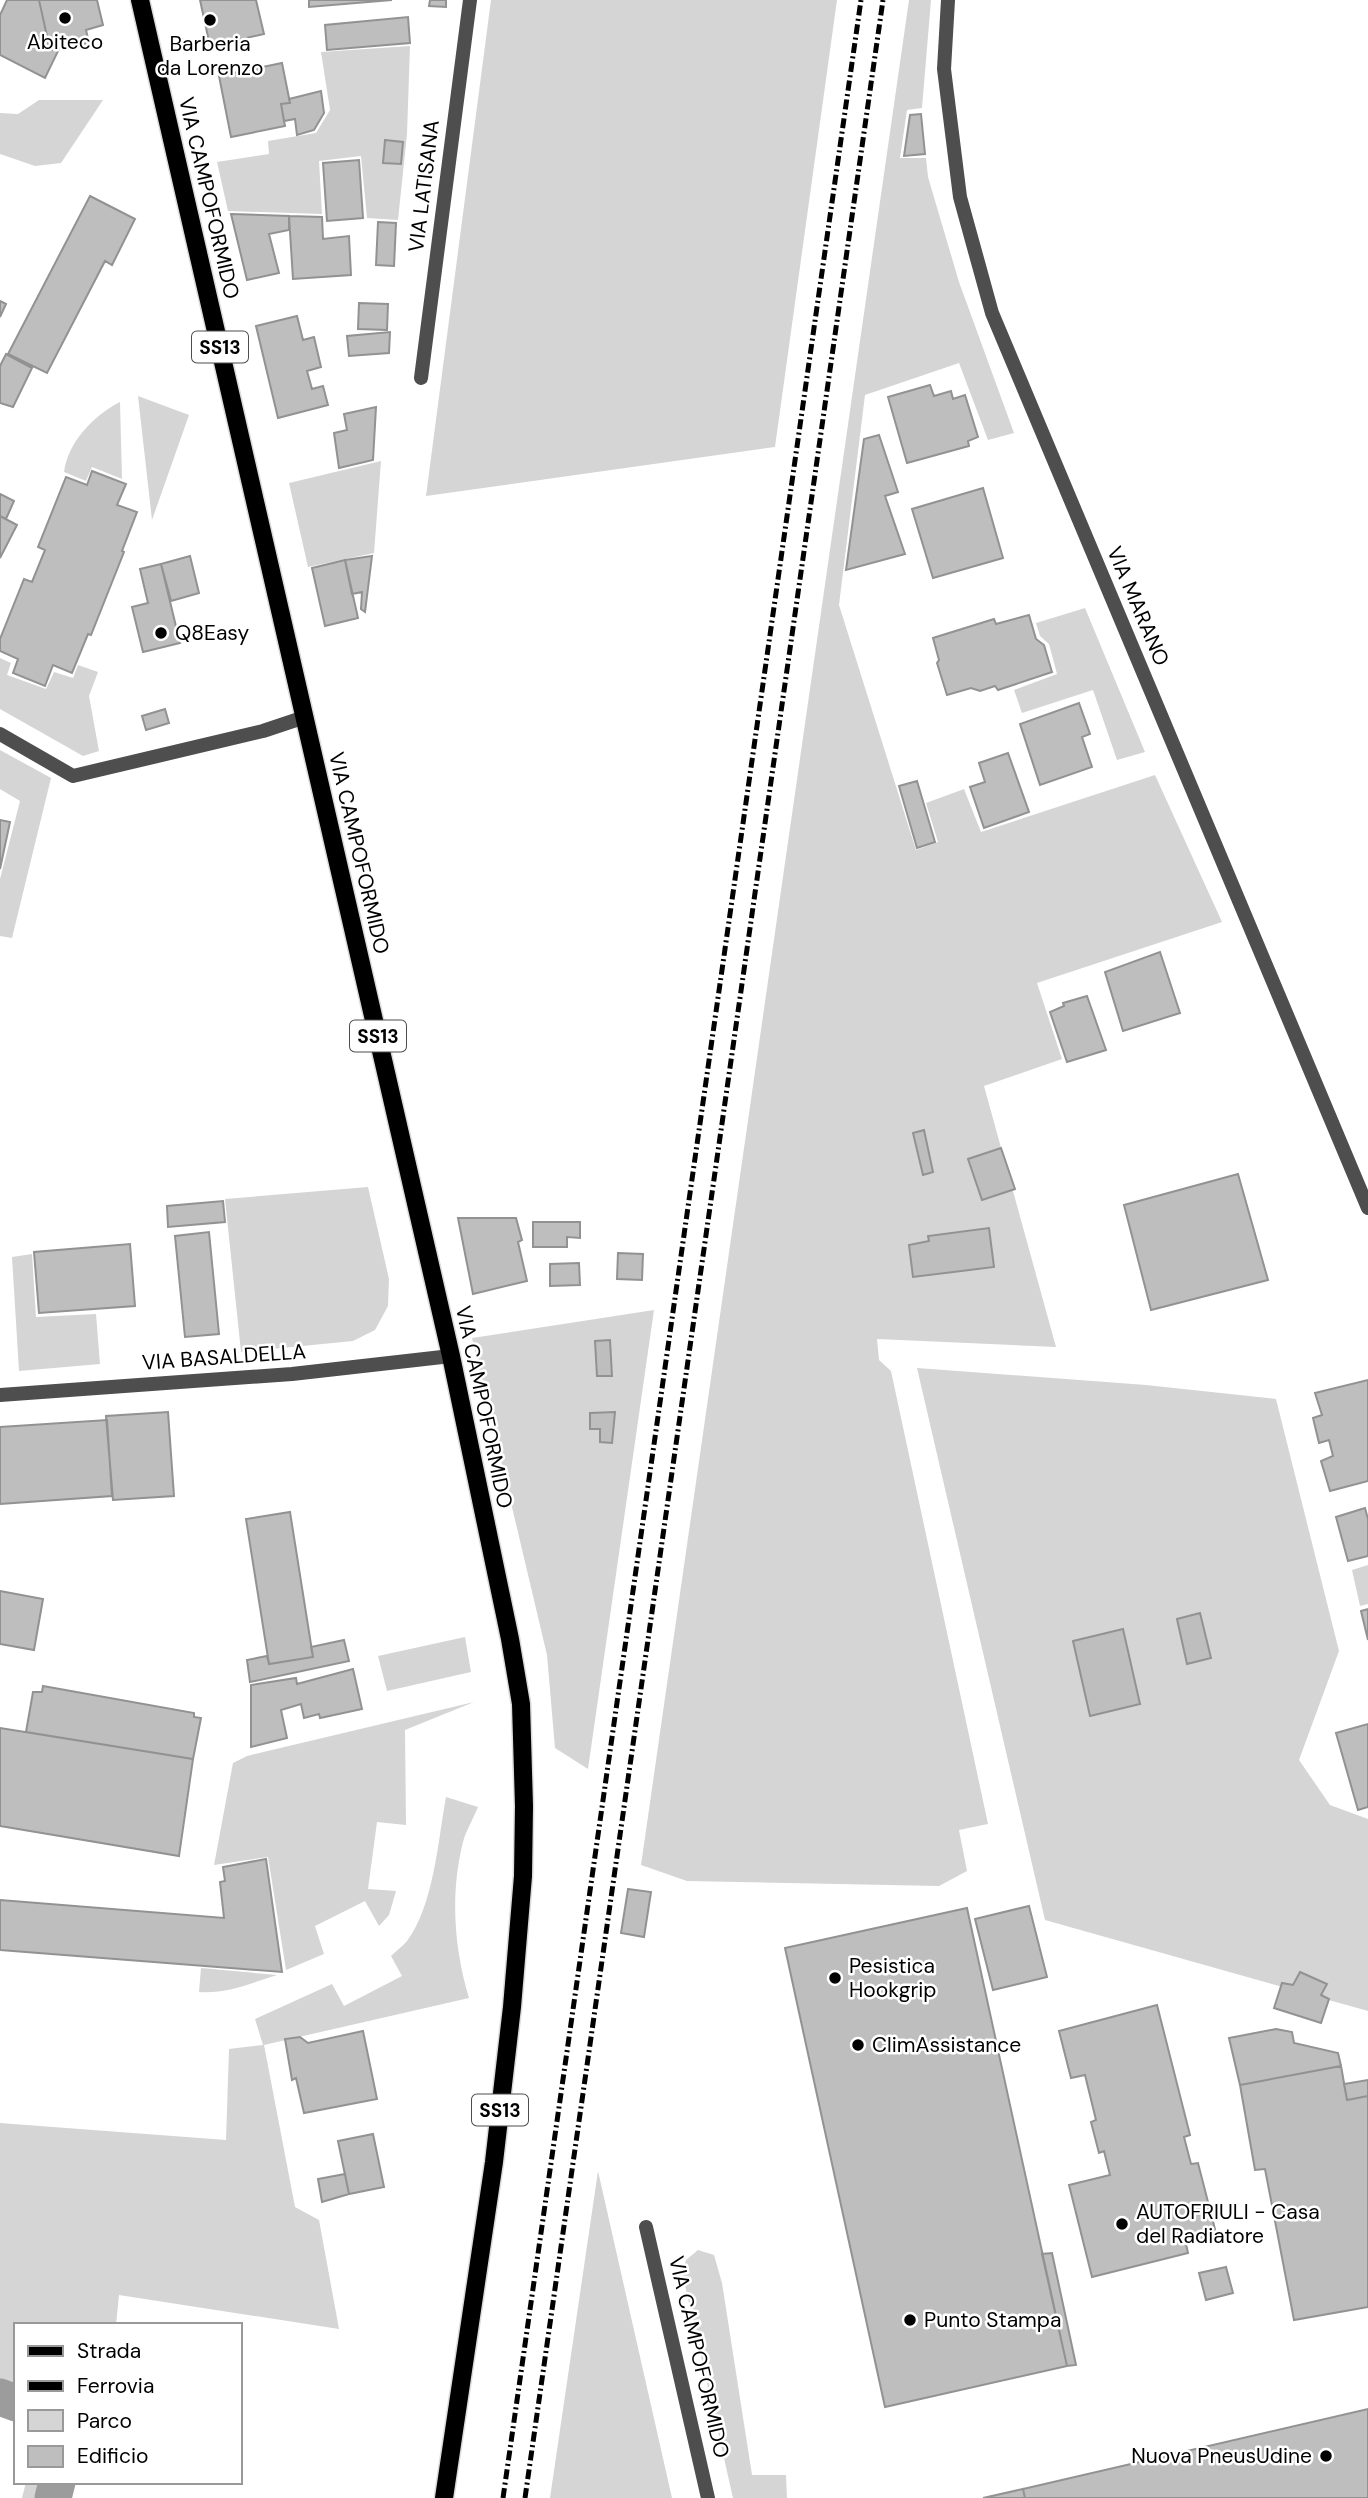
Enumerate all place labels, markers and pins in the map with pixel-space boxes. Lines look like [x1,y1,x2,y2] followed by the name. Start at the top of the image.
[57,10,73,26] marker: Abiteco
[202,12,218,28] marker: Barberia da Lorenzo
[27,28,103,56] place label: Abiteco
[157,30,263,82] place label: Barberia da Lorenzo
[175,619,249,647] place label: Q8Easy
[153,625,169,641] marker: Q8Easy
[849,1952,936,2004] place label: Pesistica Hookgrip
[827,1970,843,1986] marker: Pesistica Hookgrip
[872,2031,1021,2059] place label: ClimAssistance
[850,2037,866,2053] marker: ClimAssistance
[1136,2198,1320,2250] place label: AUTOFRIULI - Casa del Radiatore
[1114,2216,1130,2232] marker: AUTOFRIULI - Casa del Radiatore
[924,2306,1061,2334] place label: Punto Stampa
[902,2312,918,2328] marker: Punto Stampa
[1131,2442,1312,2470] place label: Nuova PneusUdine
[1318,2448,1334,2464] marker: Nuova PneusUdine

